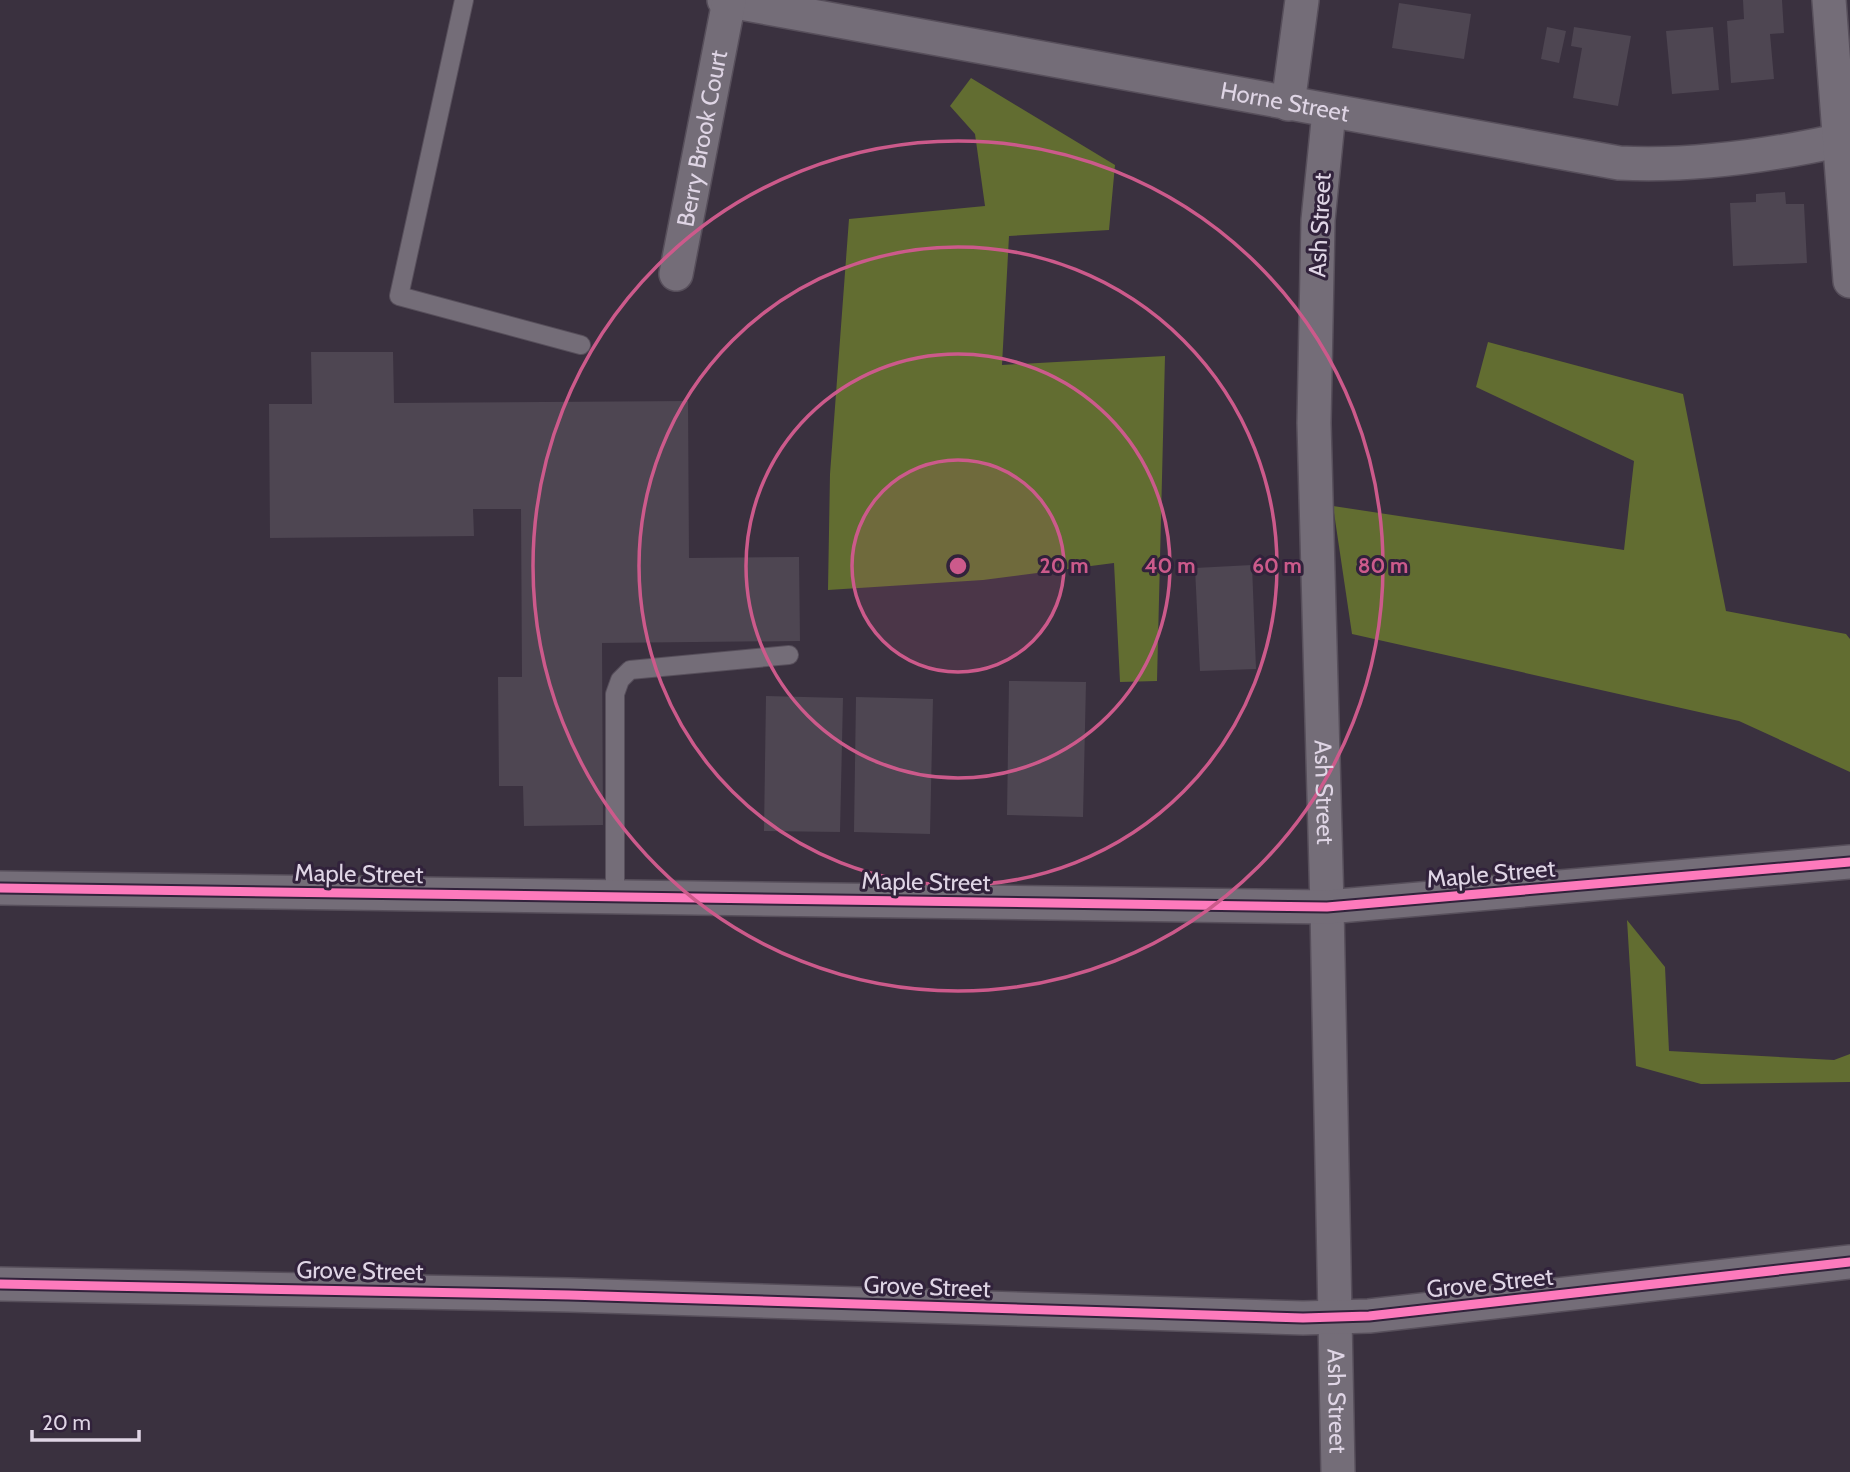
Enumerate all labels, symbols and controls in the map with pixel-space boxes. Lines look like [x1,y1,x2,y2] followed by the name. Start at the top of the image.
[670,48,733,229] street label: Berry Brook Court
[1218,76,1352,128] street label: Horne Street
[1302,172,1337,278] street label: Ash Street
[1040,553,1088,578] text: 20 m
[1145,553,1195,578] text: 40 m
[1252,553,1302,578] text: 60 m
[1358,553,1408,578] text: 80 m
[946,554,970,578] centre of rings
[1309,739,1340,845] street label: Ash Street
[1425,853,1557,894] street label: Maple Street
[294,858,424,889] street label: Maple Street
[861,866,991,897] street label: Maple Street
[296,1255,424,1286] street label: Grove Street
[1425,1261,1555,1304] street label: Grove Street
[863,1270,991,1303] street label: Grove Street
[1322,1348,1353,1454] street label: Ash Street
[32,1398,138,1442] scale bar
[42,1410,91,1435] text: 20 m

